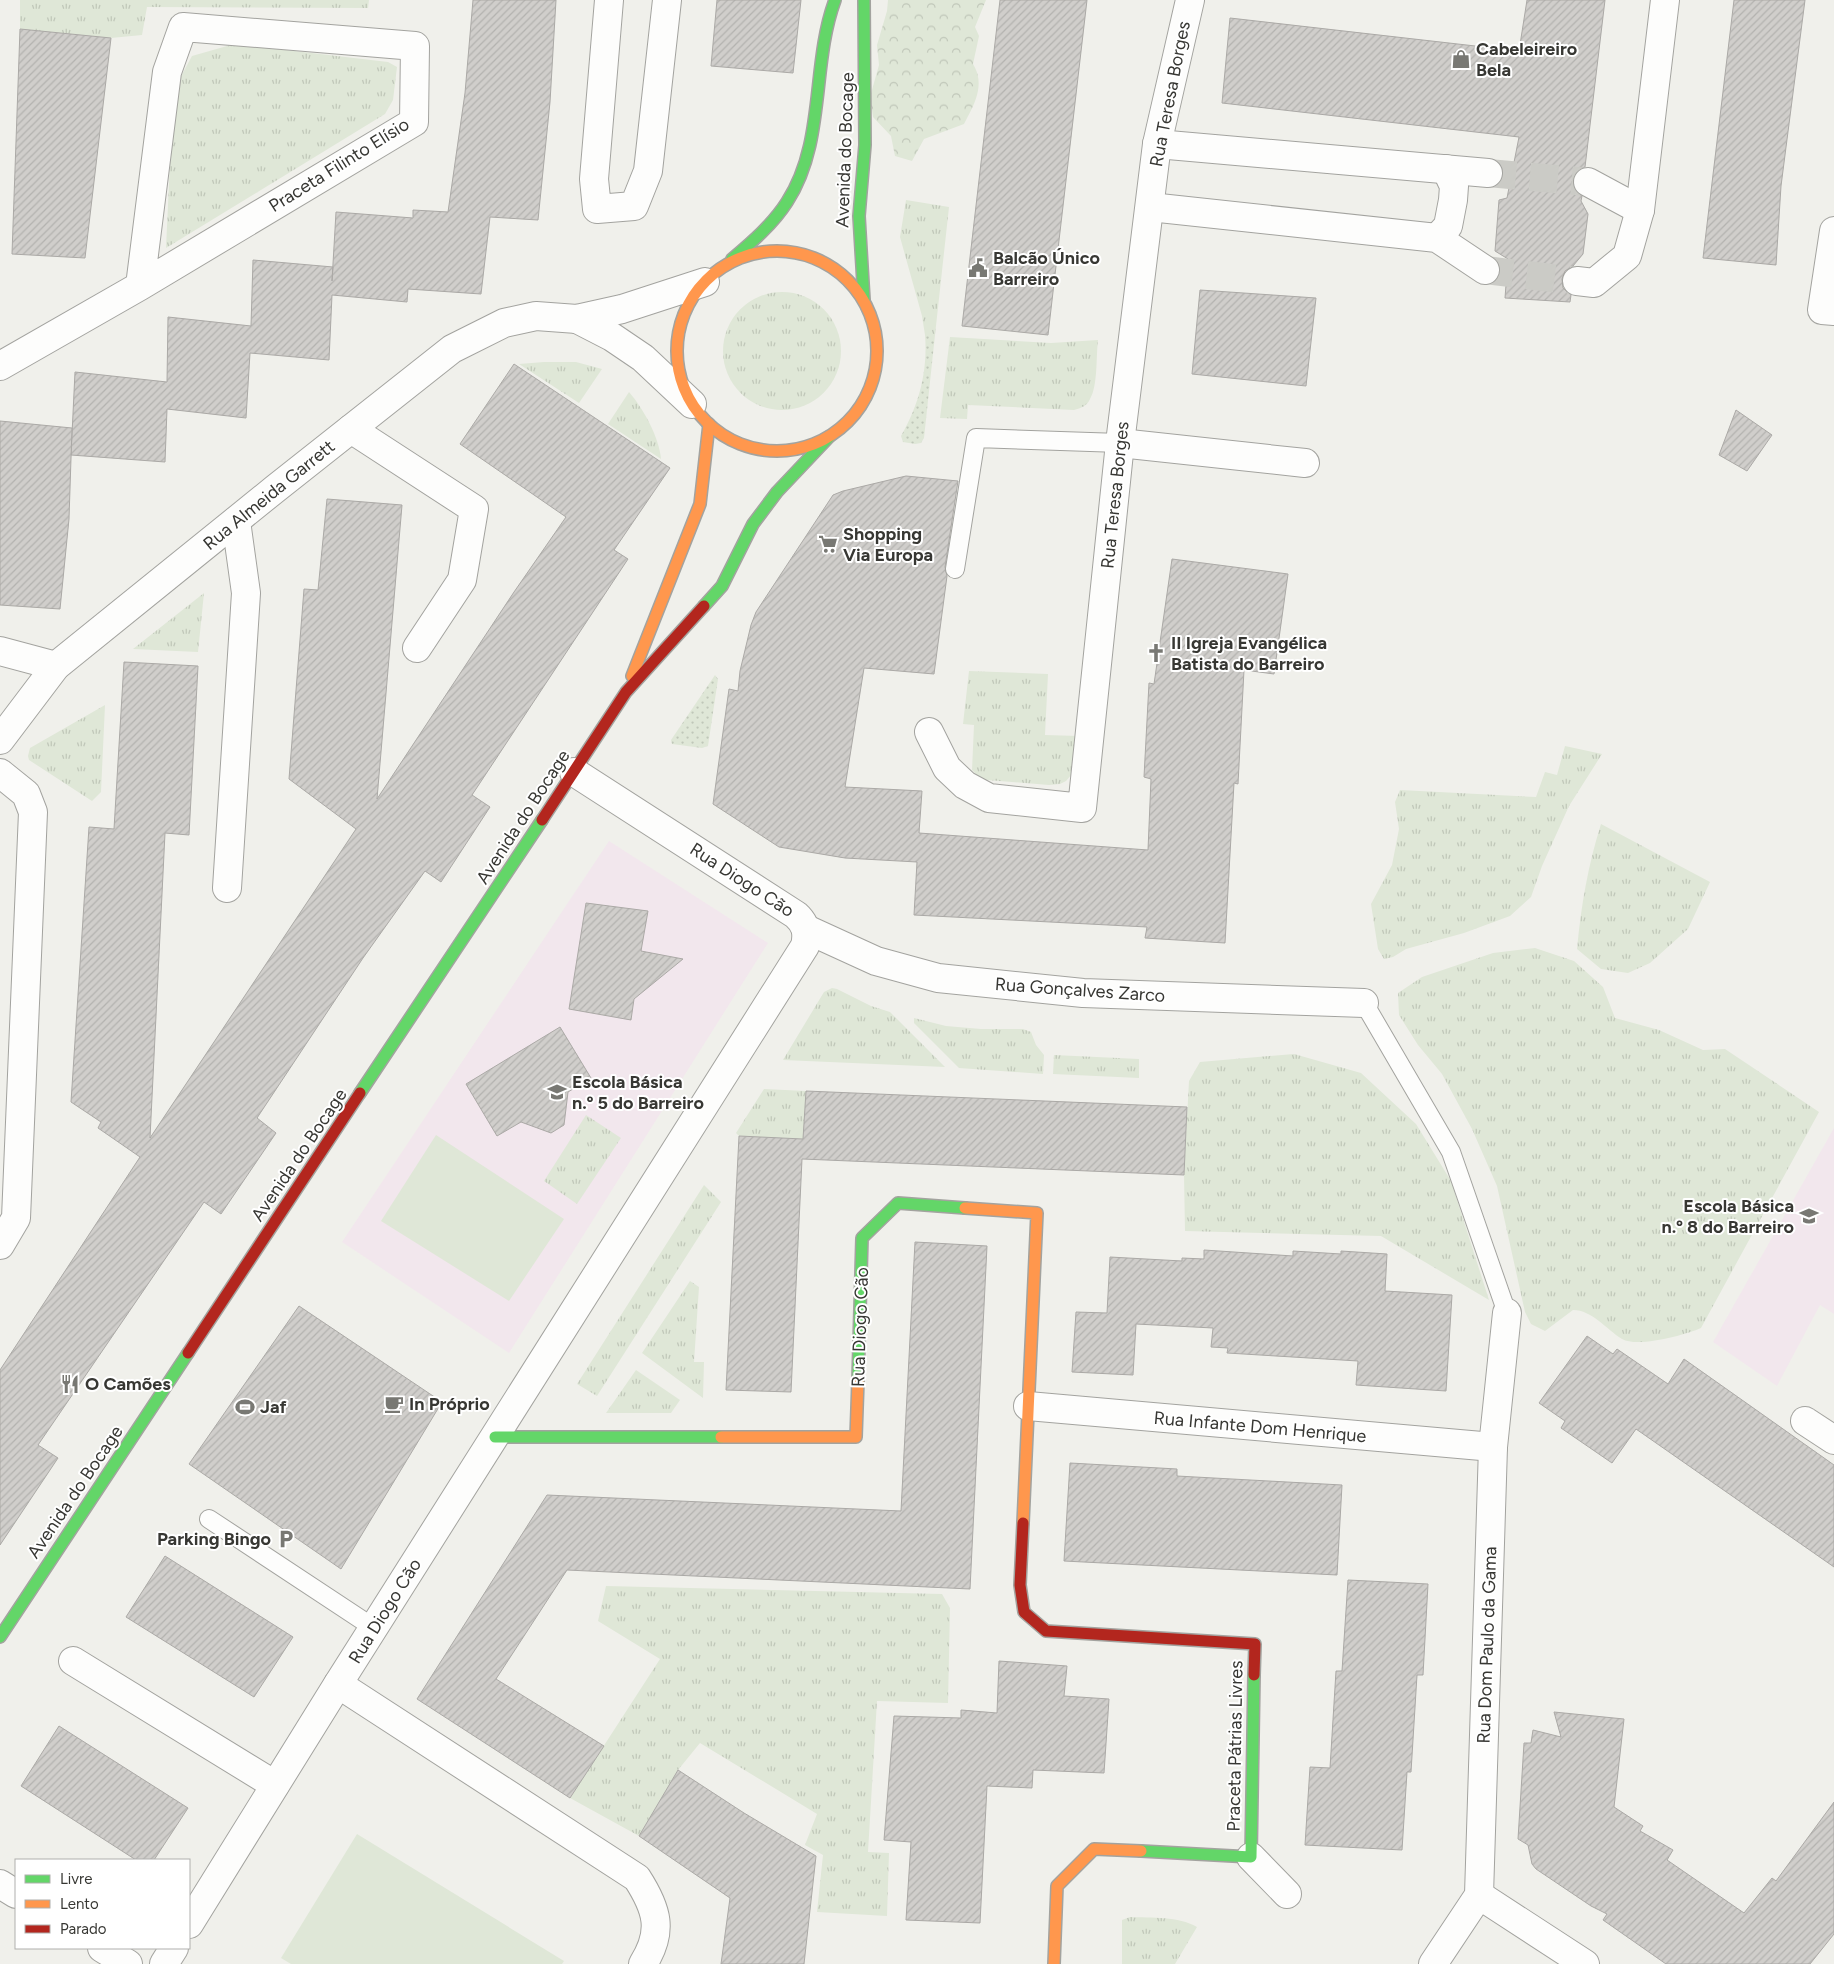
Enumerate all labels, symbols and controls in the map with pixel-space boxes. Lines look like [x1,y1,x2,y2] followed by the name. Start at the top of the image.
[1145,19,1195,169] street label: Rua Teresa Borges
[1476,38,1577,81] place label: Cabeleireiro Bela
[1450,48,1472,70] shop icon: Cabeleireiro Bela
[831,72,859,228] street label: Avenida do Bocage
[265,113,413,217] street label: Praceta Filinto Elísio
[993,247,1100,290] place label: Balcão Único Barreiro
[967,257,989,279] public building icon: Balcão Único Barreiro
[1096,420,1134,570] street label: Rua Teresa Borges
[199,435,339,555] street label: Rua Almeida Garrett
[843,523,933,566] place label: Shopping Via Europa
[817,533,839,555] supermarket icon: Shopping Via Europa
[1171,632,1327,675] place label: II Igreja Evangélica Batista do Barreiro
[1145,642,1167,664] church icon: II Igreja Evangélica Batista do Barreiro
[471,746,575,888] street label: Avenida do Bocage
[686,838,798,922] street label: Rua Diogo Cão
[994,973,1166,1007] street label: Rua Gonçalves Zarco
[572,1071,704,1114] place label: Escola Básica n.º 5 do Barreiro
[546,1081,568,1103] school or university icon: Escola Básica n.º 5 do Barreiro
[246,1084,352,1226] street label: Avenida do Bocage
[1662,1195,1794,1238] place label: Escola Básica n.º 8 do Barreiro
[1798,1205,1820,1227] school or university icon: Escola Básica n.º 8 do Barreiro
[847,1267,873,1387] street label: Rua Diogo Cão
[59,1373,81,1395] restaurant icon: O Camões
[85,1373,171,1395] place label: O Camões
[383,1393,405,1415] cafe icon: In Próprio
[409,1393,490,1415] place label: In Próprio
[234,1396,256,1418] sports icon: Jaf
[260,1396,288,1418] place label: Jaf
[1153,1407,1367,1447] street label: Rua Infante Dom Henrique
[22,1421,128,1563] street label: Avenida do Bocage
[157,1528,271,1550] place label: Parking Bingo
[275,1528,297,1550] parking icon: Parking Bingo
[1473,1546,1501,1744] street label: Rua Dom Paulo da Gama
[344,1554,426,1668] street label: Rua Diogo Cão
[1223,1660,1247,1832] street label: Praceta Pátrias Livres
[15,1859,190,1949] legend
[60,1870,92,1888] text: Livre
[60,1895,99,1913] text: Lento
[60,1920,107,1938] text: Parado

